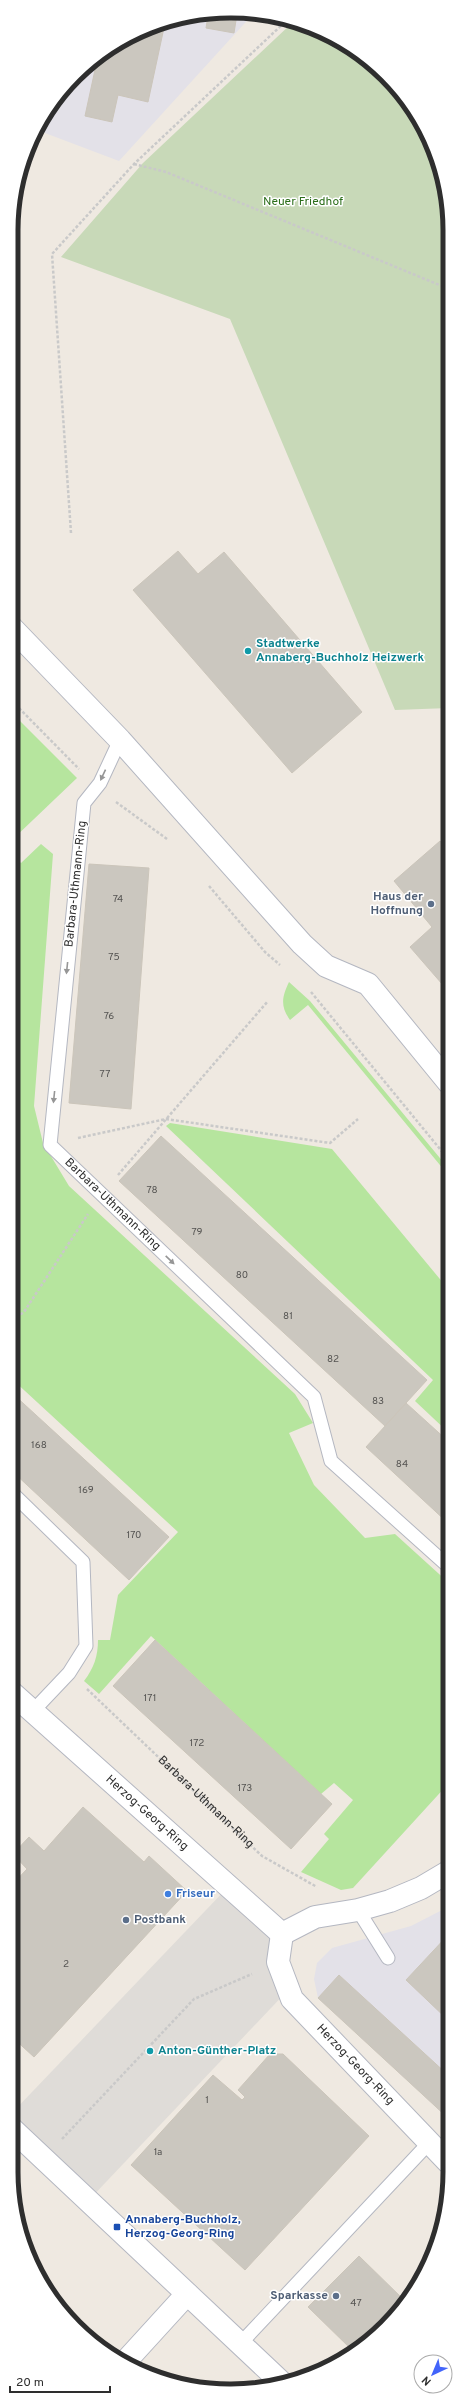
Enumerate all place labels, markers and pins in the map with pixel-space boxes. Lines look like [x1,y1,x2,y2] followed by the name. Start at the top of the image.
[256,636,424,666] place label: Stadtwerke Annaberg-Buchholz Heizwerk
[243,646,253,656] marker: Stadtwerke Annaberg-Buchholz Heizwerk
[370,889,423,919] place label: Haus der Hoffnung
[426,899,436,909] marker: Haus der Hoffnung
[176,1886,215,1902] place label: Friseur
[163,1889,173,1899] marker: Friseur
[134,1912,186,1928] place label: Postbank
[121,1915,131,1925] marker: Postbank
[158,2043,276,2059] place label: Anton-Günther-Platz
[145,2046,155,2056] marker: Anton-Günther-Platz
[125,2212,241,2242] place label: Annaberg-Buchholz, Herzog-Georg-Ring
[112,2222,122,2232] marker: Annaberg-Buchholz, Herzog-Georg-Ring
[270,2288,328,2304] place label: Sparkasse
[331,2291,341,2301] marker: Sparkasse

